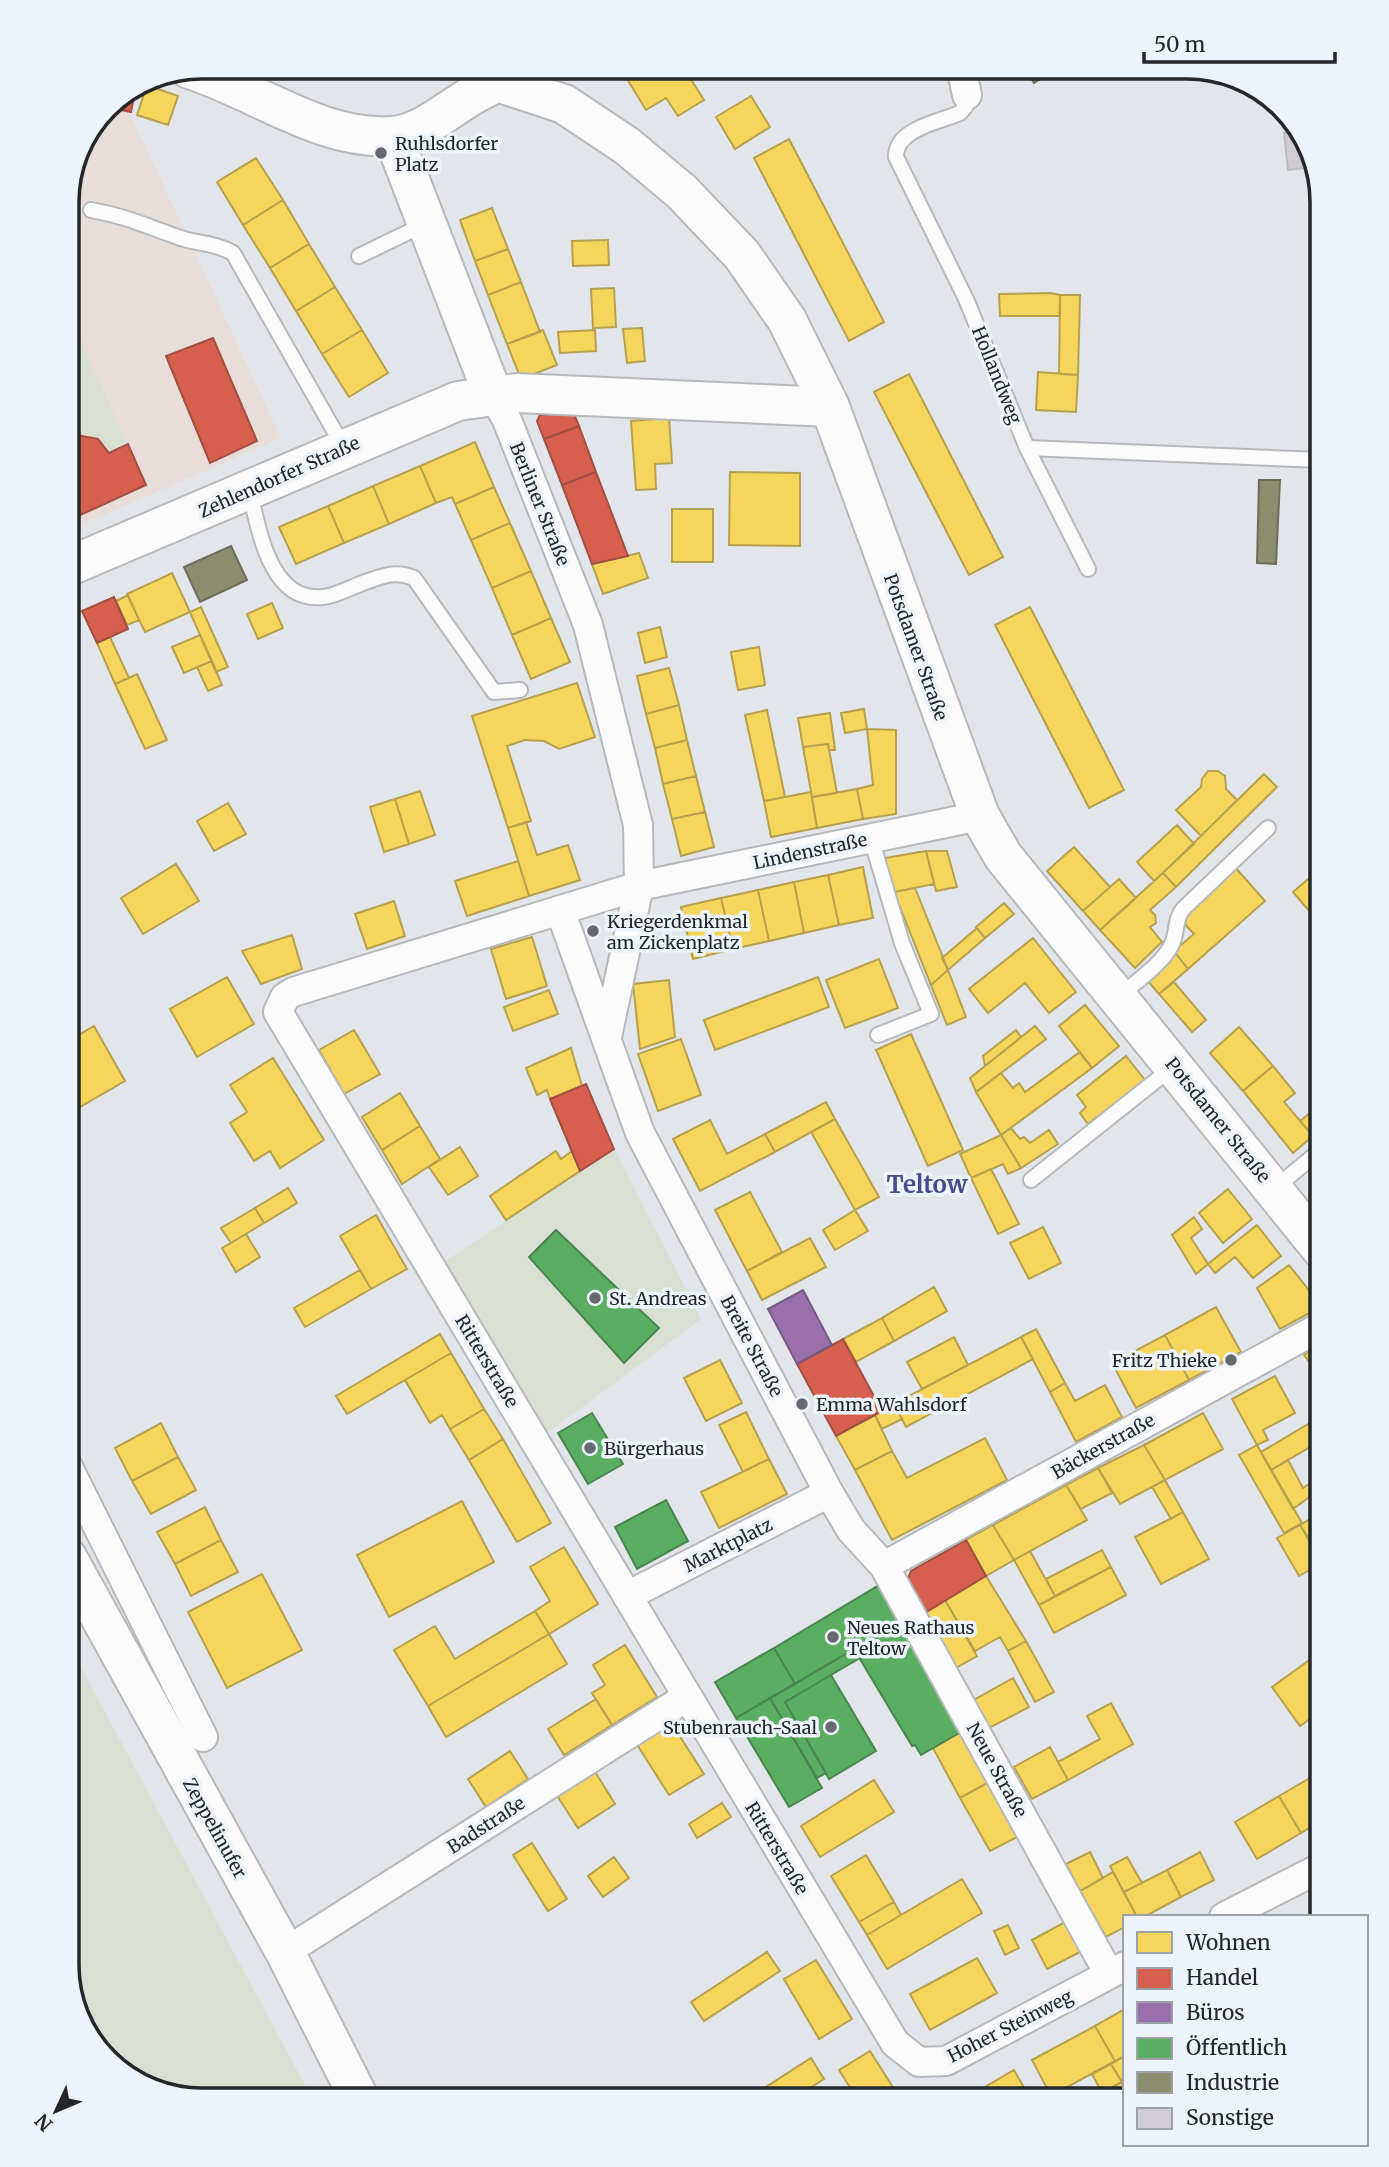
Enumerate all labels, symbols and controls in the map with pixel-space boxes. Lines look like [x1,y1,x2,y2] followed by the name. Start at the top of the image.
[1144,21,1335,65] scale bar
[1154,31,1205,58] text: 50 m
[395,132,498,176] place label: Ruhlsdorfer Platz
[373,145,389,161] marker: Ruhlsdorfer Platz
[967,323,1027,427] street label: Hollandweg
[195,431,363,523] street label: Zehlendorfer Straße
[505,439,575,569] street label: Berliner Straße
[879,570,953,724] street label: Potsdamer Straße
[751,828,869,874] street label: Lindenstraße
[607,910,748,954] place label: Kriegerdenkmal am Zickenplatz
[585,923,601,939] marker: Kriegerdenkmal am Zickenplatz
[1160,1053,1276,1187] street label: Potsdamer Straße
[887,1169,968,1200] district label: Teltow
[609,1287,707,1310] place label: St. Andreas
[587,1290,603,1306] marker: St. Andreas
[716,1291,788,1401] street label: Breite Straße
[450,1310,524,1412] street label: Ritterstraße
[1112,1349,1217,1372] place label: Fritz Thieke
[1223,1352,1239,1368] marker: Fritz Thieke
[816,1393,968,1416] place label: Emma Wahlsdorf
[794,1396,810,1412] marker: Emma Wahlsdorf
[1047,1408,1159,1484] street label: Bäckerstraße
[604,1437,704,1460] place label: Bürgerhaus
[582,1440,598,1456] marker: Bürgerhaus
[680,1513,776,1577] street label: Marktplatz
[847,1616,975,1660] place label: Neues Rathaus Teltow
[825,1629,841,1645] marker: Neues Rathaus Teltow
[663,1716,817,1739] place label: Stubenrauch-Saal
[823,1719,839,1735] marker: Stubenrauch-Saal
[962,1719,1032,1821] street label: Neue Straße
[178,1774,252,1882] street label: Zeppelinufer
[443,1791,529,1859] street label: Badstraße
[740,1797,814,1899] street label: Ritterstraße
[1123,1915,1368,2146] legend
[1185,1929,1271,1956] text: Wohnen
[1186,1964,1259,1991] text: Handel
[944,1984,1077,2067] street label: Hoher Steinweg
[1186,1999,1245,2026] text: Büros
[1186,2034,1287,2061] text: Öffentlich
[1186,2069,1279,2096] text: Industrie
[21,2076,91,2146] north arrow
[1186,2104,1274,2131] text: Sonstige
[30,2109,58,2137] text: N

